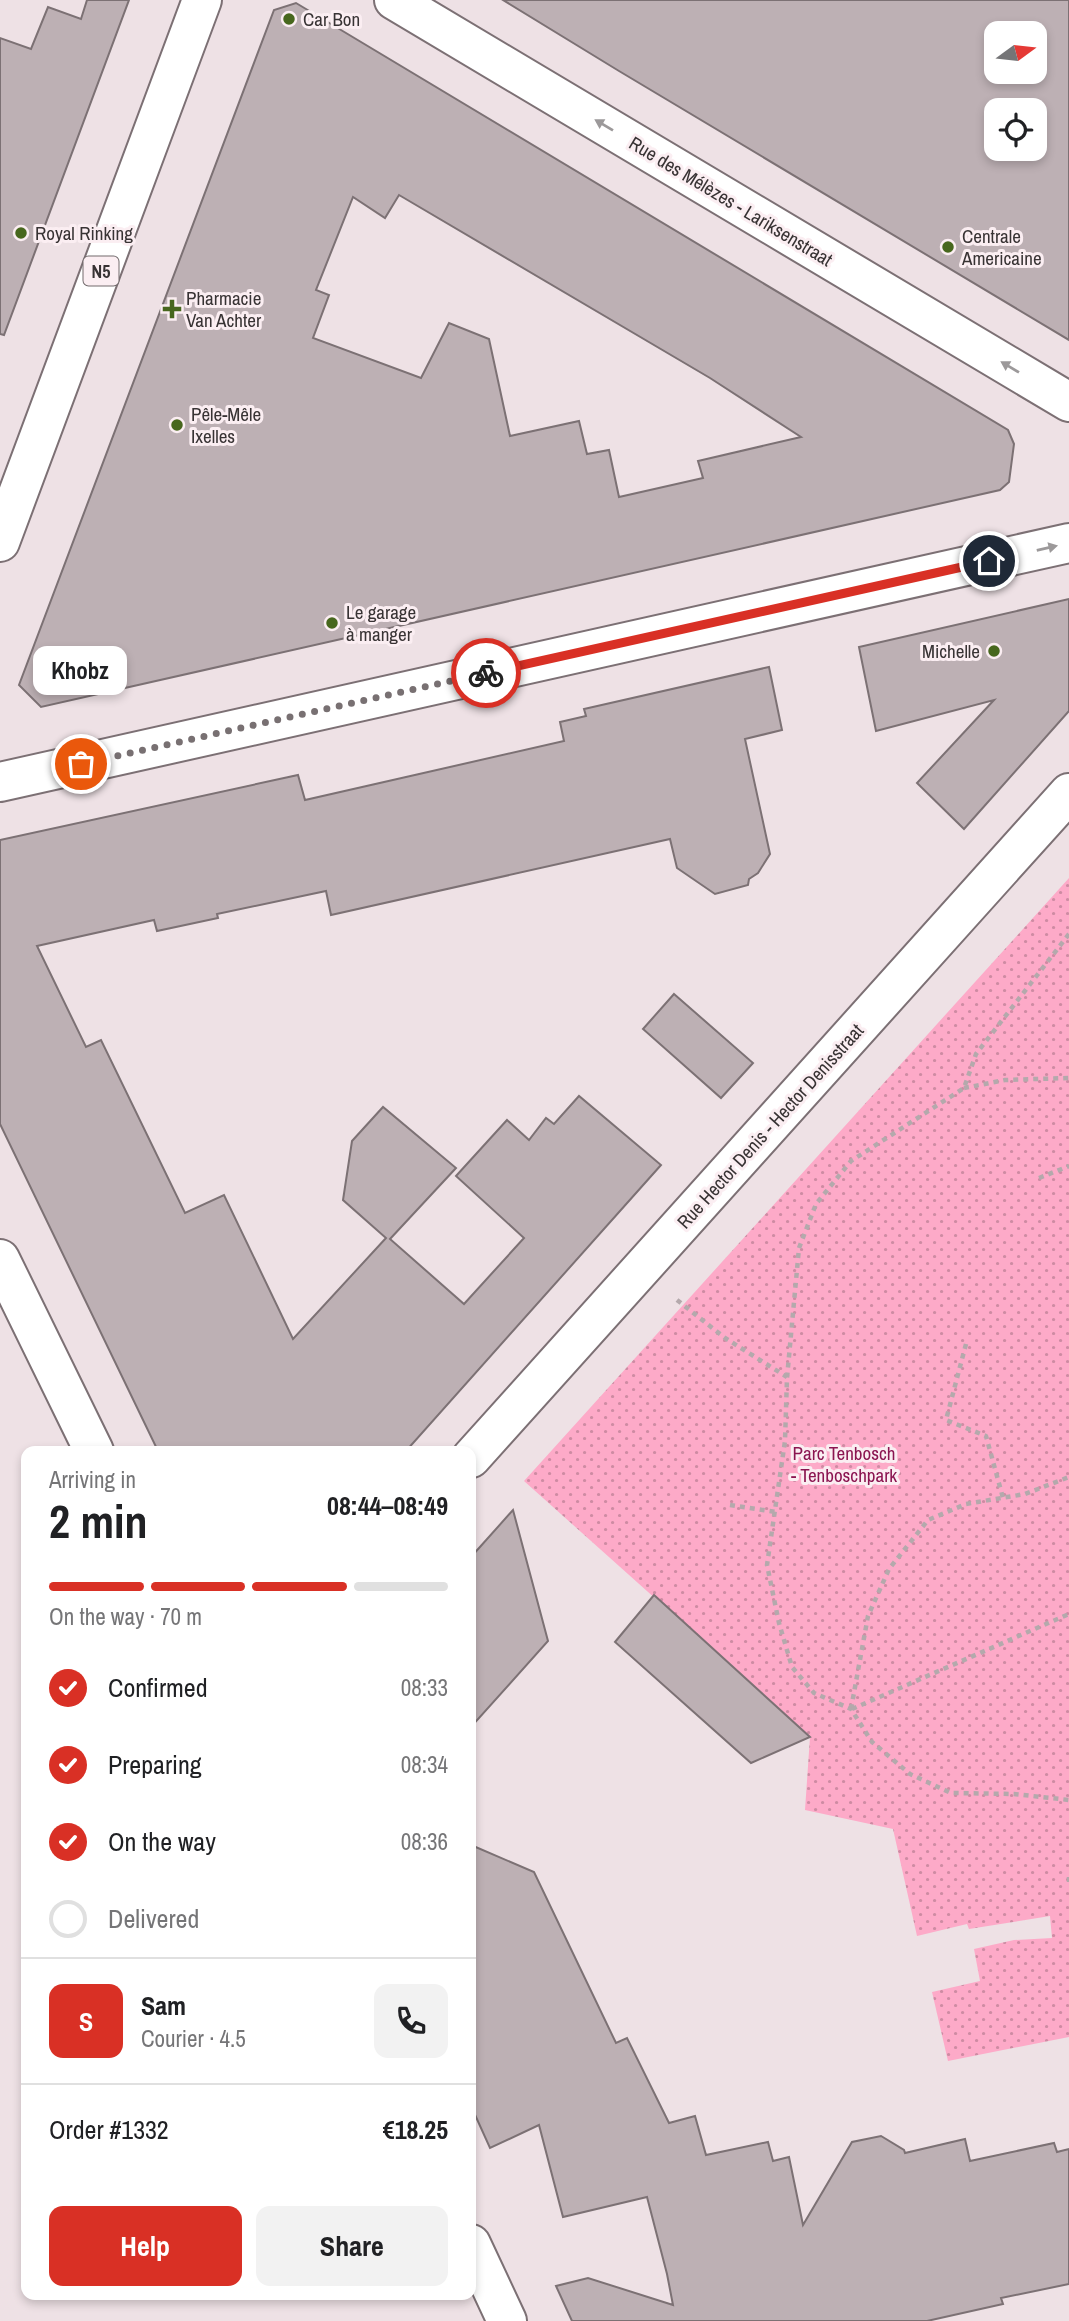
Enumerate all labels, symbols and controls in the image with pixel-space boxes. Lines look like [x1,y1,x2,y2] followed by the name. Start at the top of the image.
[303,6,360,32] place label: Car Bon
[281,11,297,27] marker: Car Bon
[984,21,1046,84] north arrow
[984,21,1047,161] map controls
[984,98,1047,161] button: locate
[595,119,614,132] one-way arrow
[624,130,838,272] street label: Rue des Mélèzes - Lariksenstraat
[35,220,133,246] place label: Royal Rinking
[961,223,1042,271] place label: Centrale Americaine
[13,225,29,241] marker: Royal Rinking
[940,239,956,255] marker: Centrale Americaine
[84,256,119,286] road number: N5
[186,285,262,333] place label: Pharmacie Van Achter
[164,301,180,317] marker: Pharmacie Van Achter
[1001,361,1020,373] one-way arrow
[191,401,261,449] place label: Pêle-Mêle Ixelles
[169,417,185,433] marker: Pêle-Mêle Ixelles
[959,531,1019,591] pin
[970,542,1008,580] icon: home
[1036,542,1058,553] one-way arrow
[346,599,416,647] place label: Le garage à manger
[324,615,340,631] marker: Le garage à manger
[451,638,521,708] courier
[922,638,980,664] place label: Michelle
[986,643,1002,659] marker: Michelle
[34,645,128,694] callout: Khobz
[467,654,505,692] icon: bike
[51,655,109,686] text: Khobz
[51,734,111,794] pin
[62,745,100,783] icon: bag
[671,1017,870,1234] street label: Rue Hector Denis - Hector Denisstraat
[791,1440,897,1488] park label: Parc Tenbosch - Tenboschpark
[49,1464,136,1495] text: Arriving in
[327,1488,448,1523] text: 08:44–08:49
[49,1490,148,1552] text: 2 min
[49,1601,202,1632] text: On the way · 70 m
[49,1669,87,1707] icon: check
[108,1670,208,1705] text: Confirmed
[401,1672,448,1703] text: 08:33
[49,1746,87,1784] icon: check
[108,1747,202,1782] text: Preparing
[401,1749,448,1780] text: 08:34
[49,1823,87,1861] icon: check
[108,1824,216,1859] text: On the way
[401,1826,448,1857] text: 08:36
[108,1901,199,1936] text: Delivered
[374,1984,448,2058] button: phone
[141,1988,186,2023] text: Sam
[79,2004,93,2039] text: S
[141,2023,246,2054] text: Courier · 4.5
[49,2112,169,2147] text: Order #1332
[383,2112,448,2147] text: €18.25
[49,2206,242,2286] button: Help
[256,2206,448,2286] button: Share

